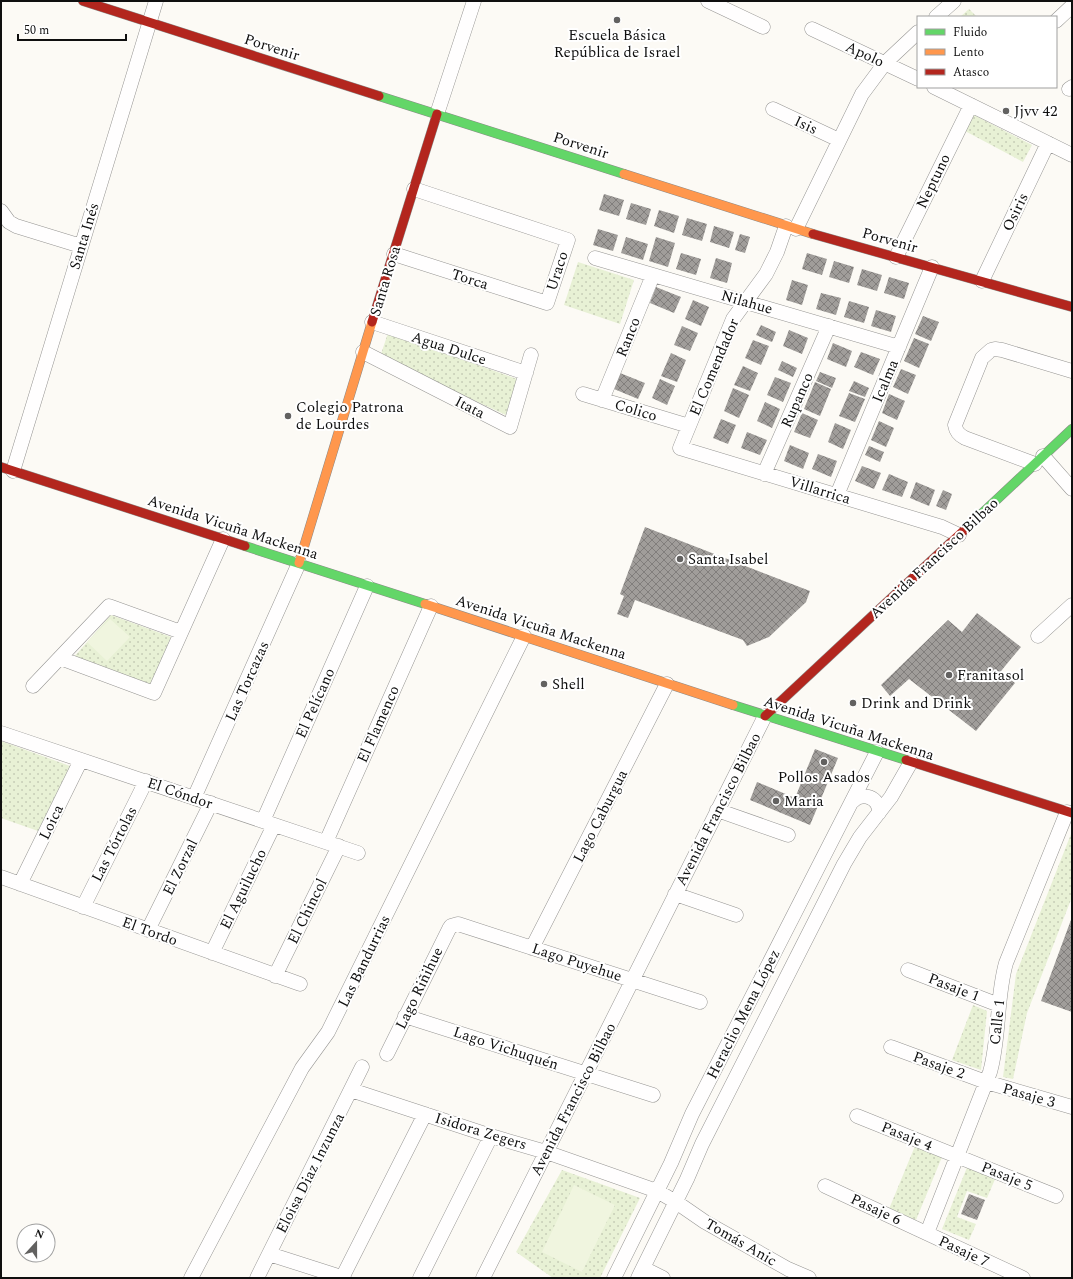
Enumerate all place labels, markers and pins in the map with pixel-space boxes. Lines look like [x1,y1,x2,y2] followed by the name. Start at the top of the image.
[612,15,622,25] marker: Escuela Básica República de Israel
[554,24,680,64] place label: Escuela Básica República de Israel
[1014,100,1057,123] place label: Jjvv 42
[1001,106,1011,116] marker: Jjvv 42
[296,396,404,436] place label: Colegio Patrona de Lourdes
[283,411,293,421] marker: Colegio Patrona de Lourdes
[688,548,768,571] place label: Santa Isabel
[675,554,685,564] marker: Santa Isabel
[957,664,1024,687] place label: Franitasol
[944,670,954,680] marker: Franitasol
[552,673,585,696] place label: Shell
[539,679,549,689] marker: Shell
[861,692,972,715] place label: Drink and Drink
[848,698,858,708] marker: Drink and Drink
[819,757,829,767] marker: Pollos Asados
[778,766,870,789] place label: Pollos Asados
[784,790,824,813] place label: Maria
[771,796,781,806] marker: Maria

